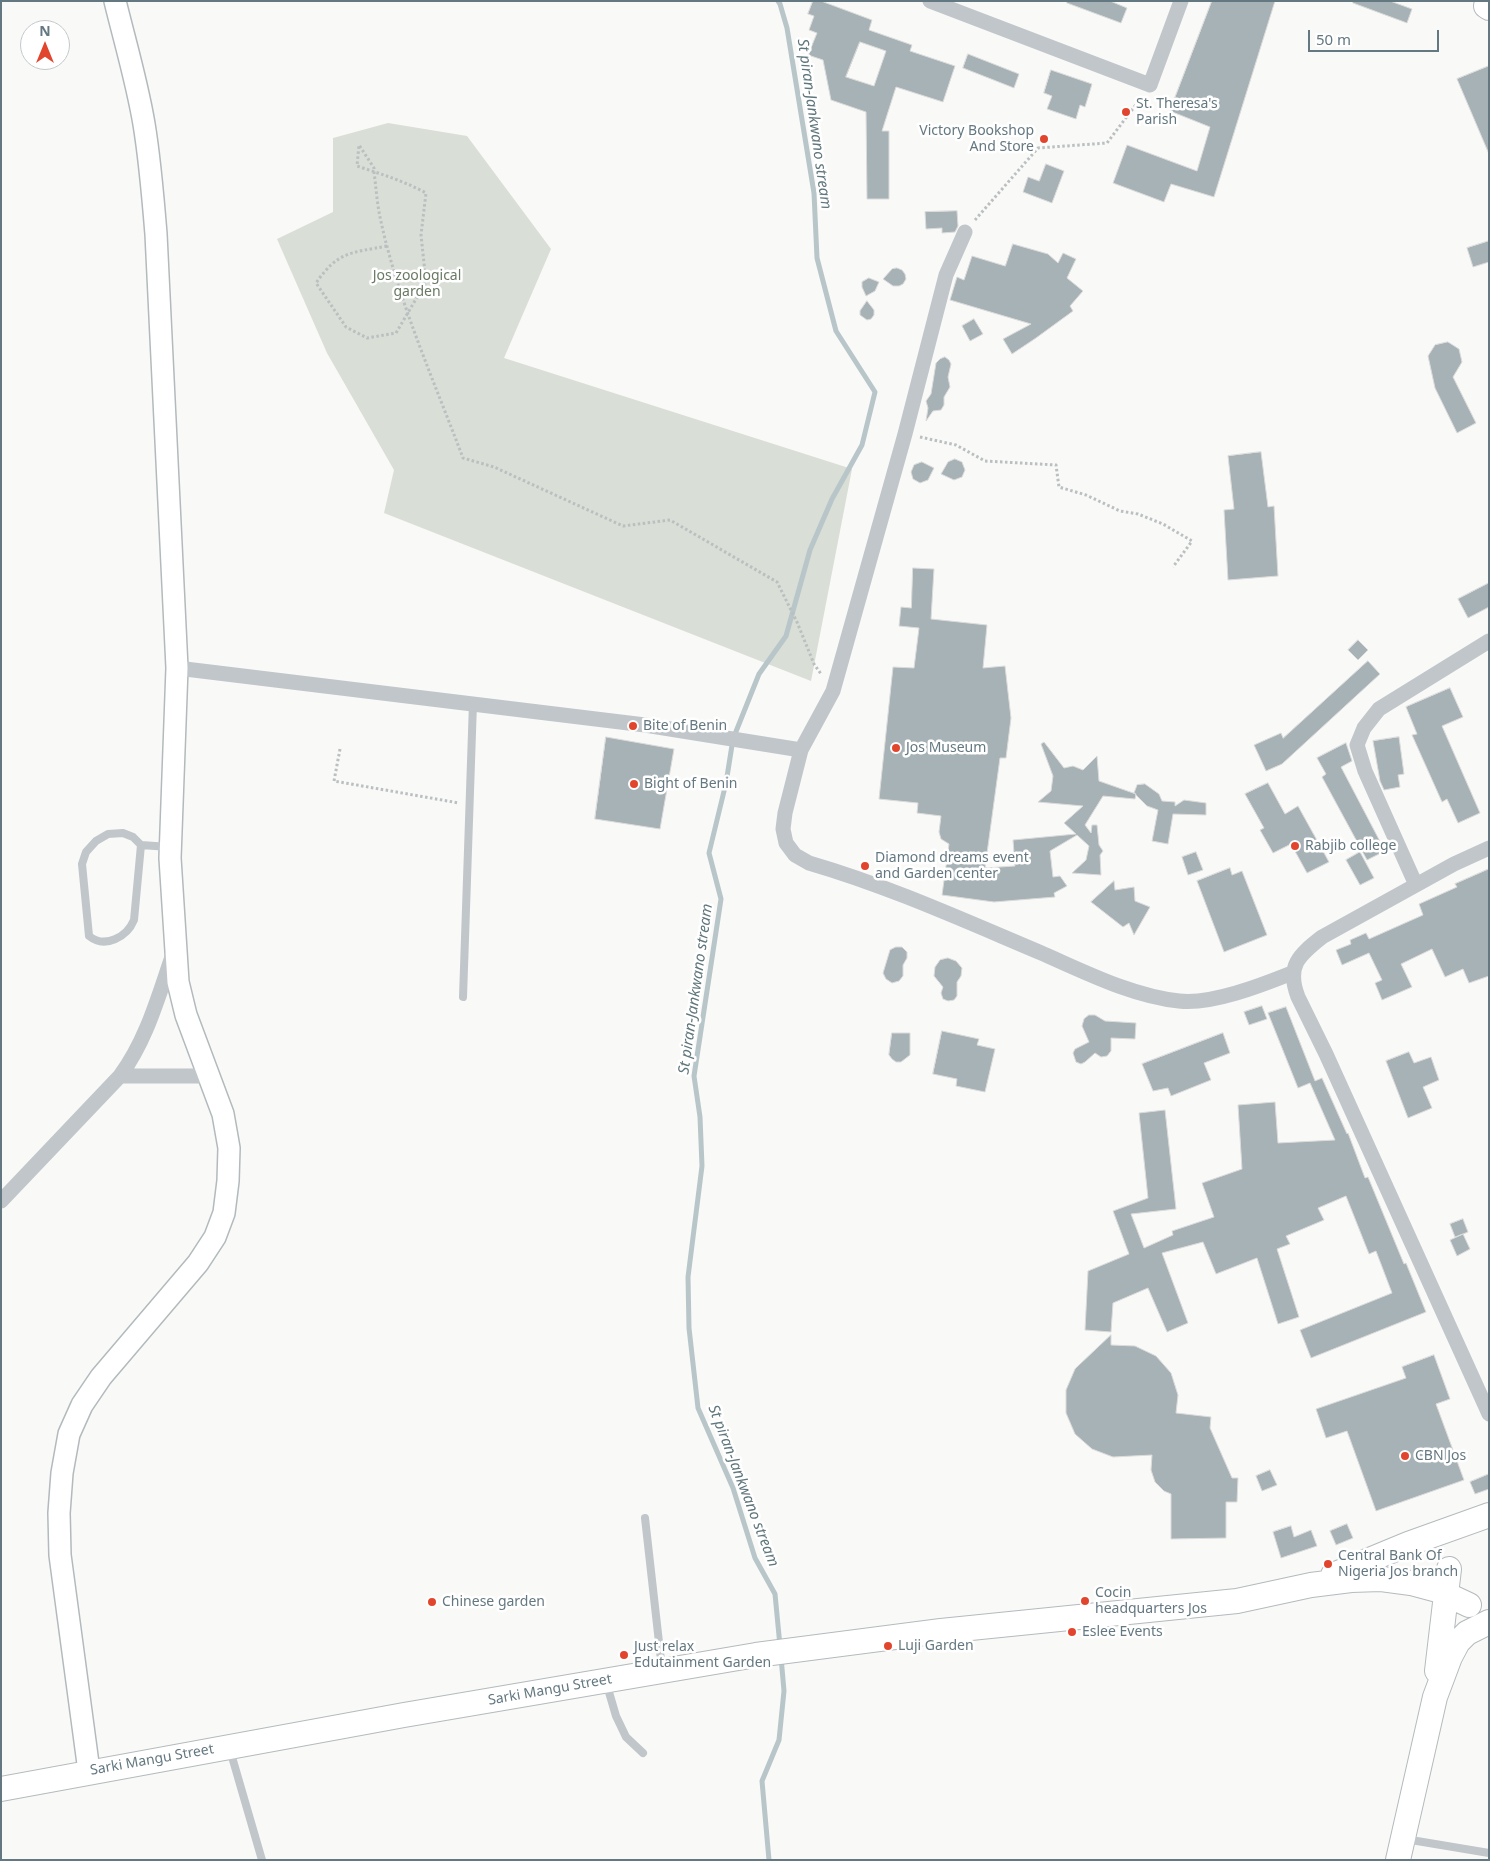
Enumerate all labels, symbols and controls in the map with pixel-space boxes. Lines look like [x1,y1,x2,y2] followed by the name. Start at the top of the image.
[20,20,70,70] north arrow
[1310,20,1441,52] scale bar
[39,21,51,40] text: N
[1316,29,1351,49] text: 50 m
[793,38,835,210] water label: St piran-Jankwano stream
[1136,96,1218,128] place label: St. Theresa's Parish
[1120,106,1132,118] marker: St. Theresa's Parish
[919,123,1034,156] place label: Victory Bookshop And Store
[1038,133,1050,145] marker: Victory Bookshop And Store
[373,268,461,300] park label: Jos zoological garden
[643,718,727,734] place label: Bite of Benin
[627,720,639,732] marker: Bite of Benin
[906,740,986,756] place label: Jos Museum
[890,742,902,754] marker: Jos Museum
[644,776,738,792] place label: Bight of Benin
[628,778,640,790] marker: Bight of Benin
[1305,838,1396,854] place label: Rabjib college
[1289,840,1301,852] marker: Rabjib college
[875,850,1029,882] place label: Diamond dreams event and Garden center
[859,860,871,872] marker: Diamond dreams event and Garden center
[675,903,717,1075] water label: St piran-Jankwano stream
[704,1403,782,1569] water label: St piran-Jankwano stream
[1415,1448,1466,1464] place label: CBN Jos
[1399,1450,1411,1462] marker: CBN Jos
[1338,1548,1458,1580] place label: Central Bank Of Nigeria Jos branch
[1322,1558,1334,1570] marker: Central Bank Of Nigeria Jos branch
[1095,1585,1207,1618] place label: Cocin headquarters Jos
[442,1594,545,1610] place label: Chinese garden
[1079,1595,1091,1607] marker: Cocin headquarters Jos
[426,1596,438,1608] marker: Chinese garden
[1082,1624,1163,1640] place label: Eslee Events
[1066,1626,1078,1638] marker: Eslee Events
[898,1638,974,1654] place label: Luji Garden
[634,1639,771,1671] place label: Just relax Edutainment Garden
[882,1640,894,1652] marker: Luji Garden
[618,1649,630,1661] marker: Just relax Edutainment Garden
[487,1671,613,1709] street label: Sarki Mangu Street
[89,1741,215,1779] street label: Sarki Mangu Street

